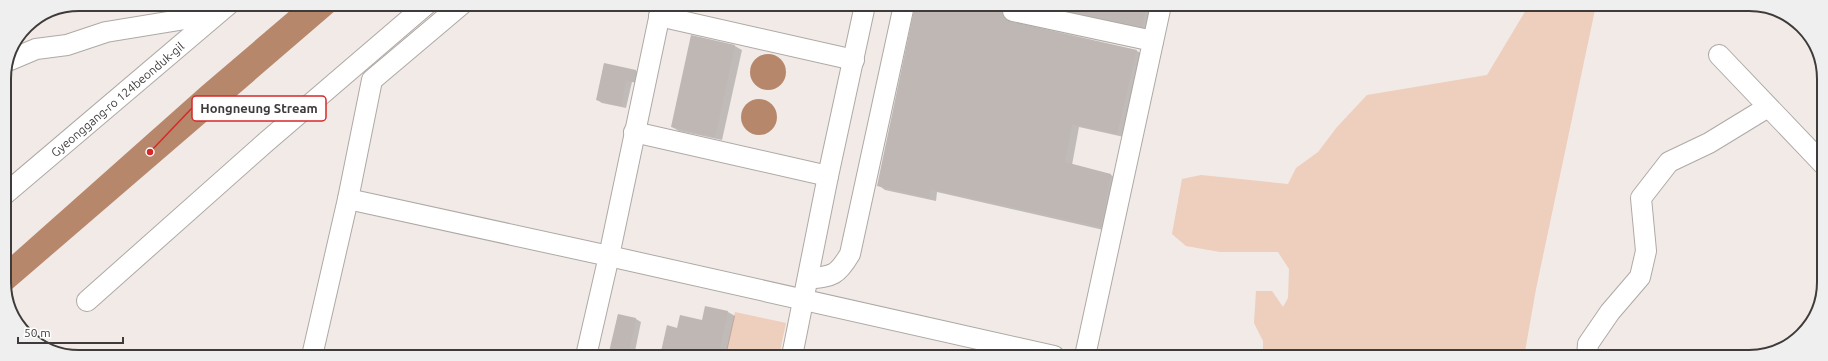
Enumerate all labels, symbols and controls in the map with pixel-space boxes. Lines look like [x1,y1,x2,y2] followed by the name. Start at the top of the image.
[48,39,186,159] street label: Gyeonggang-ro 124beonduk-gil
[192,96,326,121] callout: Hongneung Stream
[200,101,318,115] text: Hongneung Stream
[18,319,123,345] scale bar
[24,326,51,339] text: 50 m

